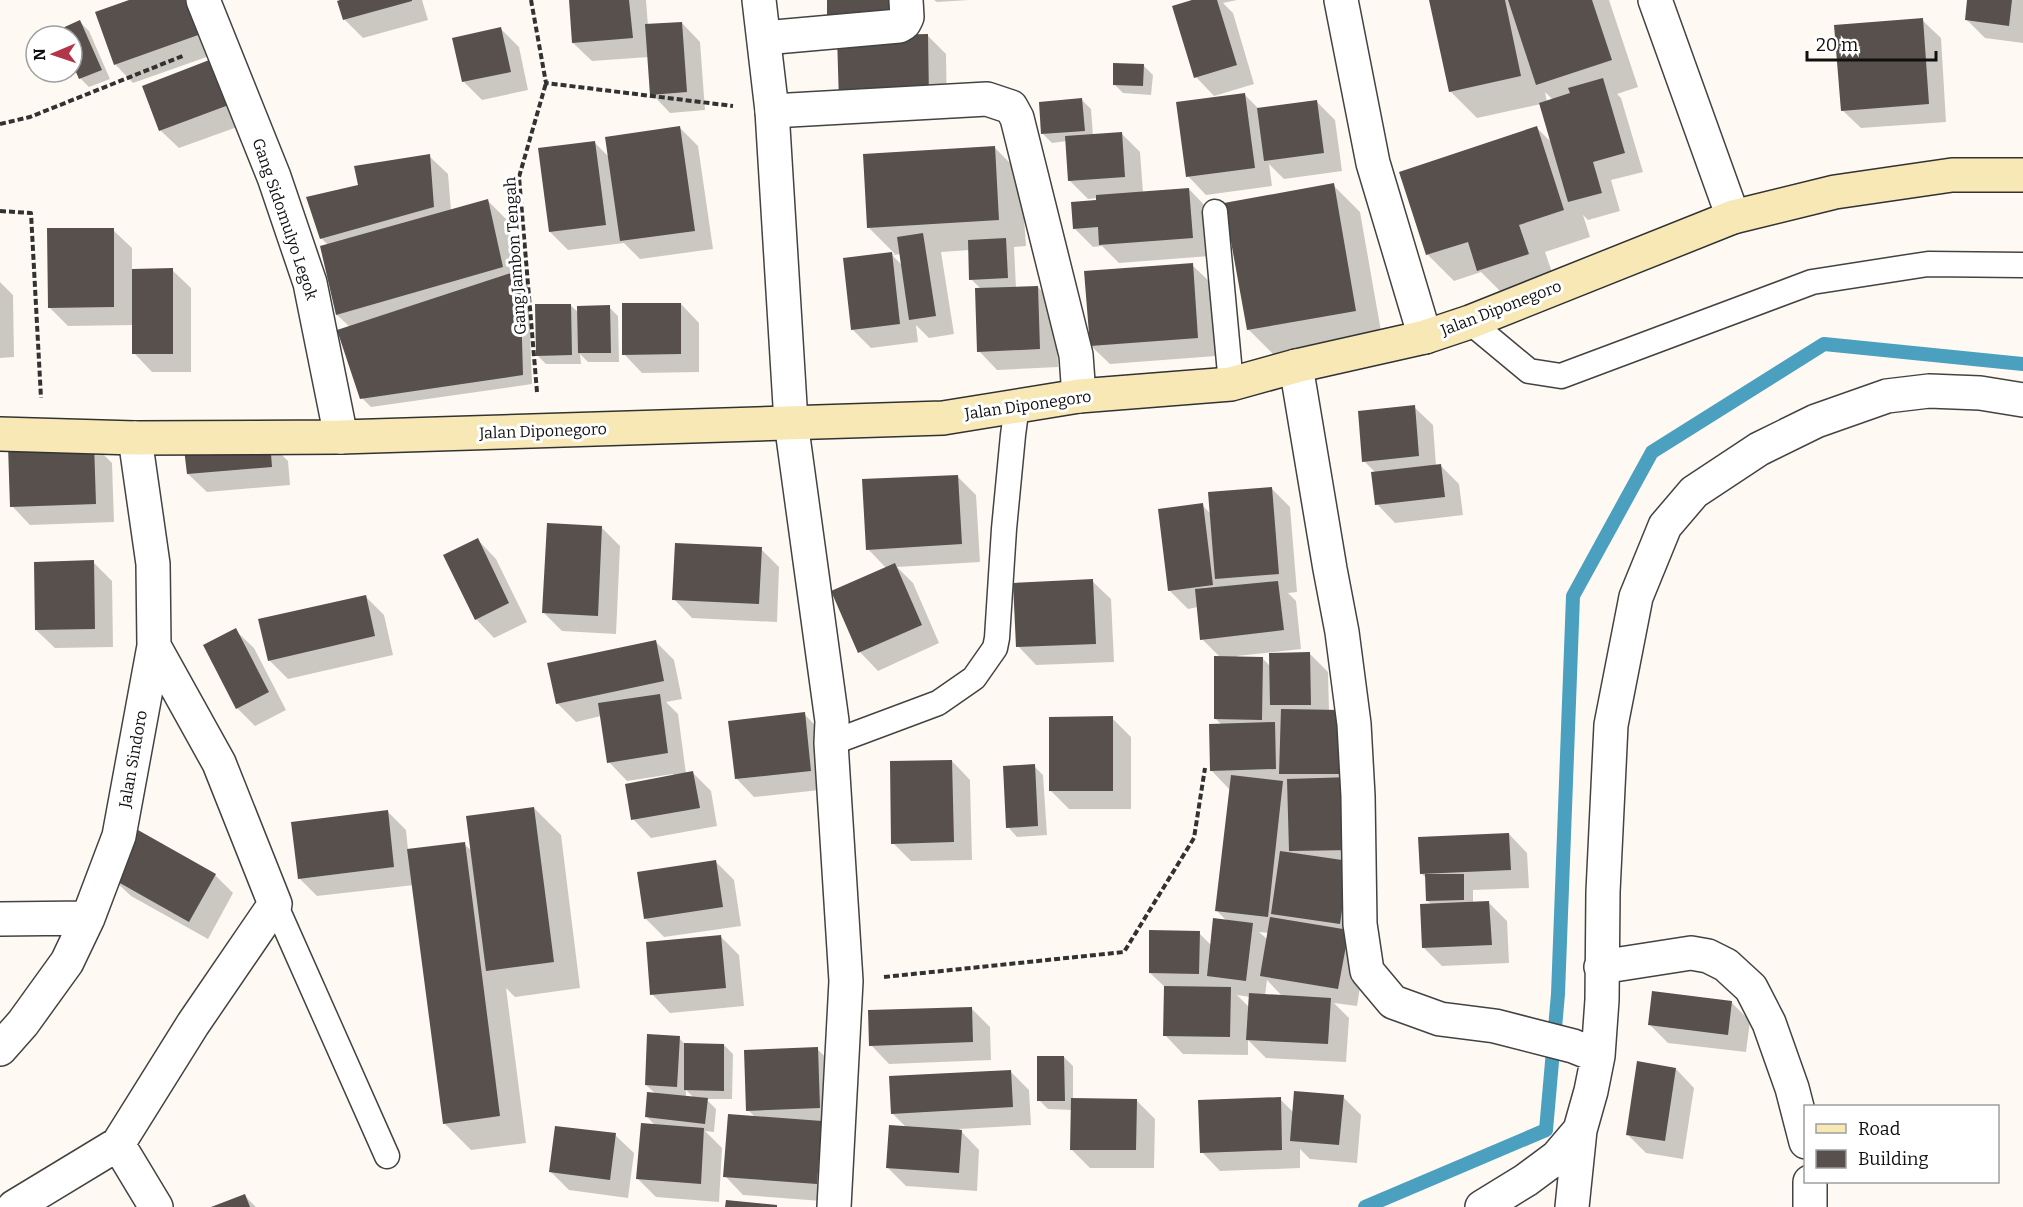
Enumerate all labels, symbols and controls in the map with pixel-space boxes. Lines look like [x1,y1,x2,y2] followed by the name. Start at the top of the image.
[24,24,84,84] north arrow
[1807,24,1936,62] scale bar
[1816,34,1858,56] text: 20 m
[30,48,49,61] text: N
[248,136,322,302] street label: Gang Sidomulyo Legok
[500,176,530,336] street label: Gang Jambon Tengah
[1437,276,1564,340] street label: Jalan Diponegoro
[962,387,1093,423] street label: Jalan Diponegoro
[478,419,607,443] street label: Jalan Diponegoro
[115,709,151,810] street label: Jalan Sindoro
[1804,1105,1999,1183] legend
[1858,1118,1901,1140] text: Road
[1858,1148,1929,1170] text: Building

